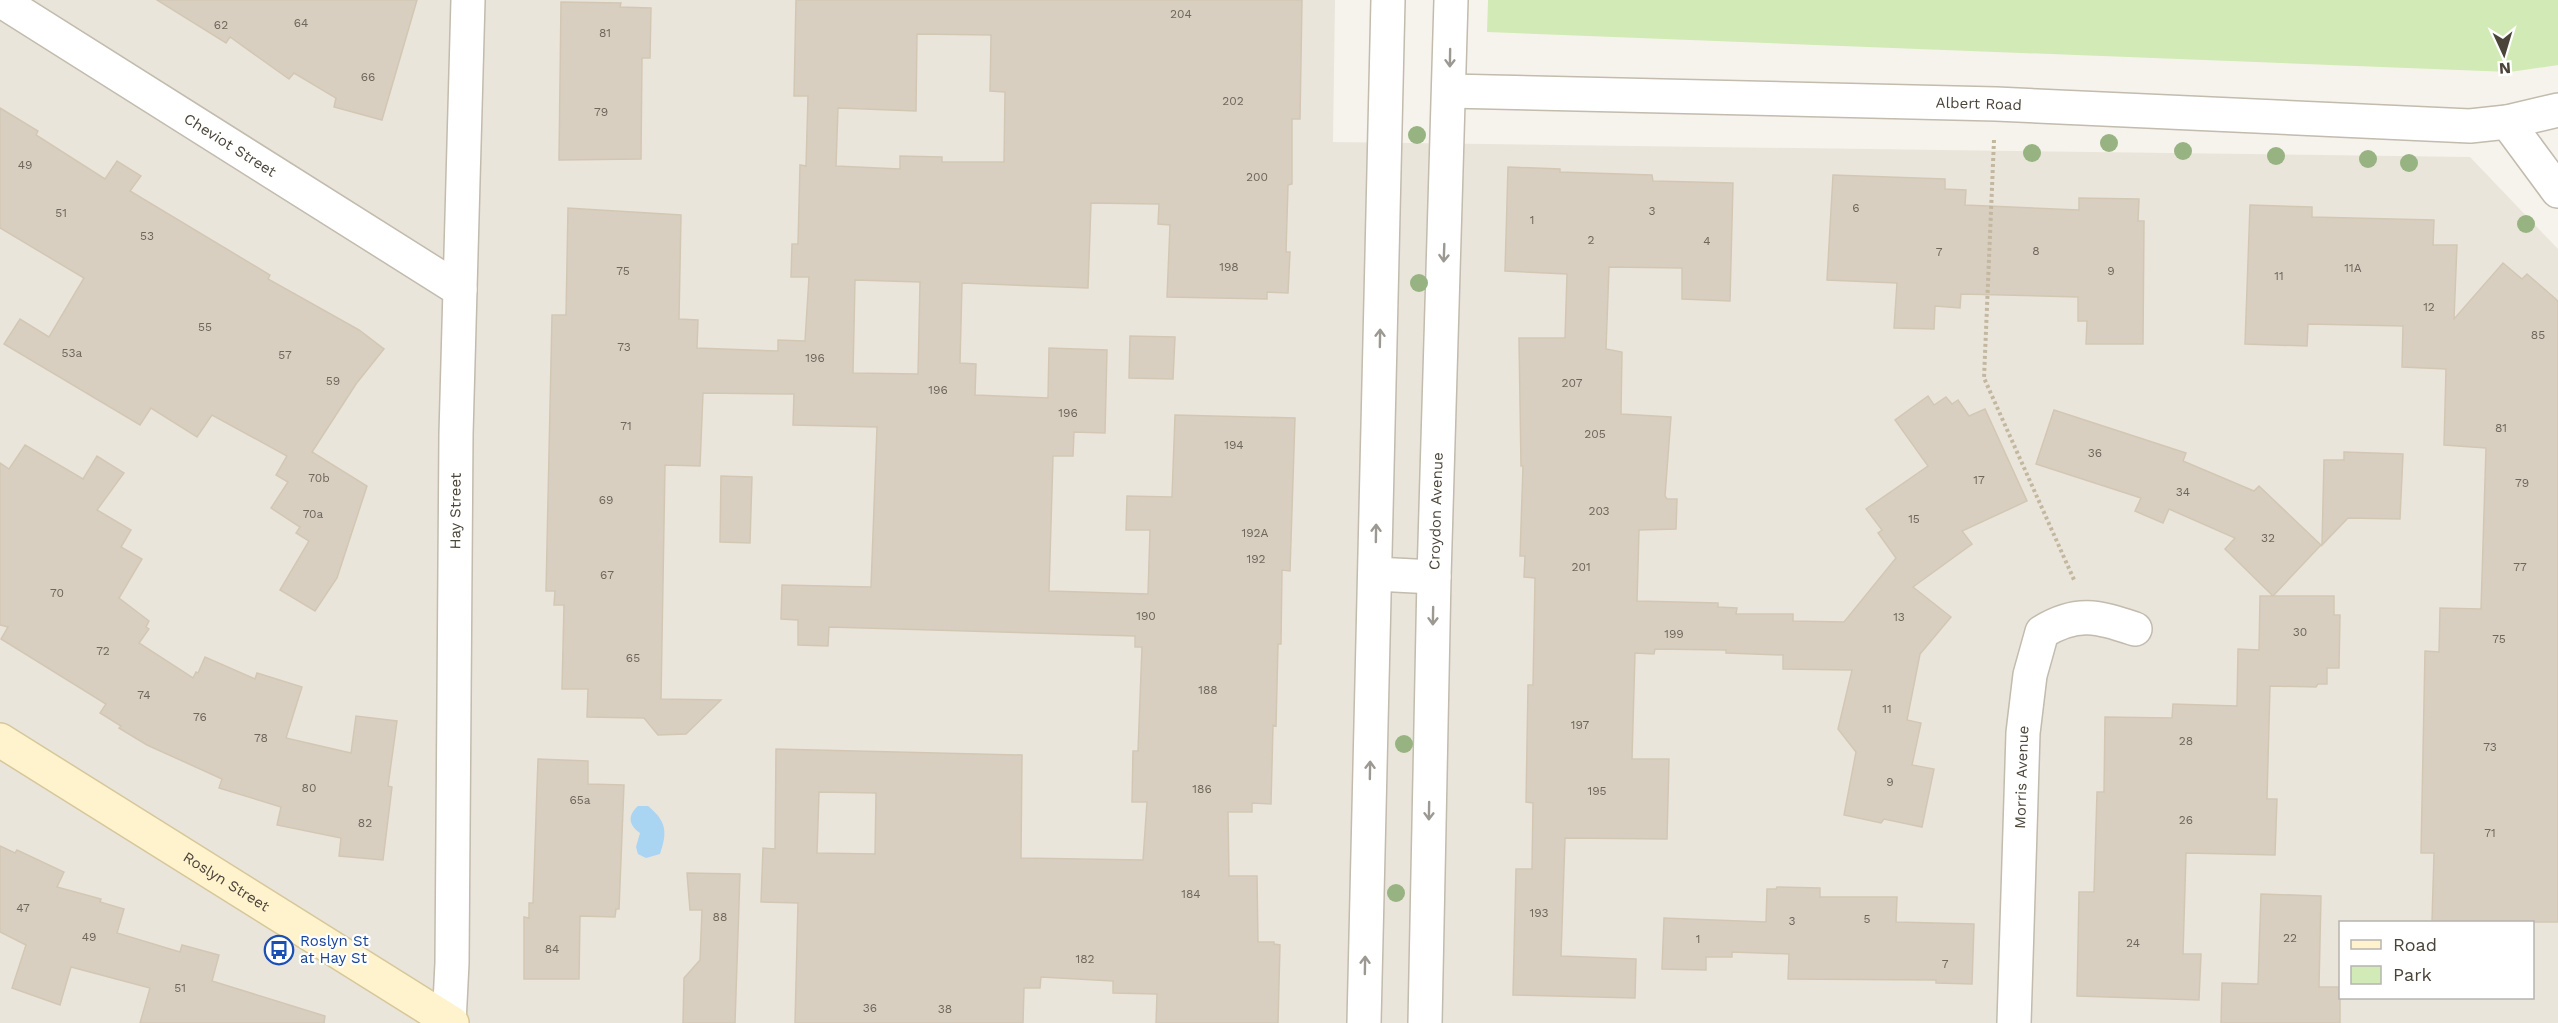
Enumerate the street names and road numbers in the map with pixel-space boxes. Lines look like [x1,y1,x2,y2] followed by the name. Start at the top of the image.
[1935,94,2022,114] street label: Albert Road
[181,109,280,181] street label: Cheviot Street
[1425,452,1447,570] street label: Croydon Avenue
[446,472,465,549] street label: Hay Street
[2011,724,2033,829] street label: Morris Avenue
[180,848,273,916] street label: Roslyn Street

